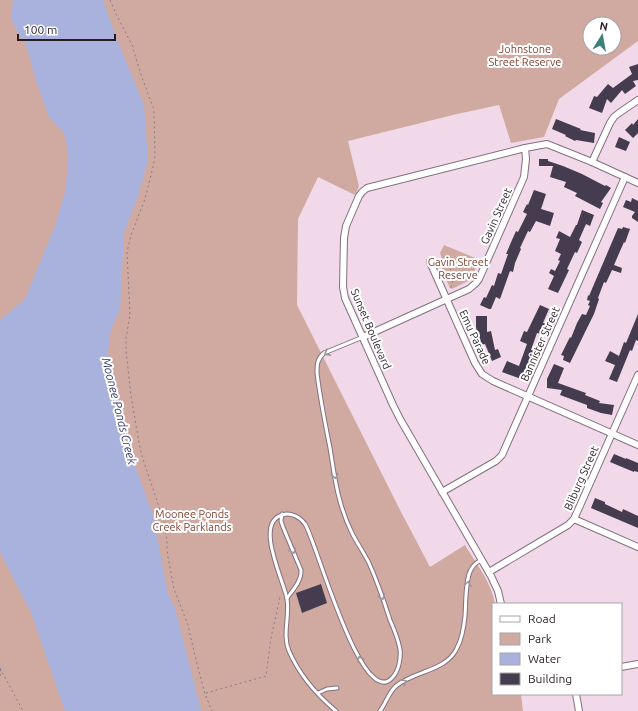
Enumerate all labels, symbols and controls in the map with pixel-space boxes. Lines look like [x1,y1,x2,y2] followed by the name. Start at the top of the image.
[18,16,115,42] scale bar
[582,16,622,56] north arrow
[599,20,609,33] text: N
[24,23,57,36] text: 100 m
[489,43,561,68] park label: Johnstone Street Reserve
[478,185,514,246] street label: Gavin Street
[428,256,489,281] park label: Gavin Street Reserve
[349,287,393,371] street label: Sunset Boulevard
[518,304,562,383] street label: Bannister Street
[457,308,493,366] street label: Emu Parade
[324,348,331,355] one-way arrow
[100,356,139,466] water label: Moonee Ponds Creek
[561,443,601,512] street label: Bliburg Street
[330,473,339,479] one-way arrow
[152,508,232,533] park label: Moonee Ponds Creek Parklands
[288,547,296,555] one-way arrow
[463,581,472,587] one-way arrow
[378,593,386,600] one-way arrow
[492,603,622,695] legend
[528,612,556,625] text: Road
[528,632,552,645] text: Park
[528,652,561,665] text: Water
[358,656,365,663] one-way arrow
[528,672,572,685] text: Building
[400,679,407,686] one-way arrow

